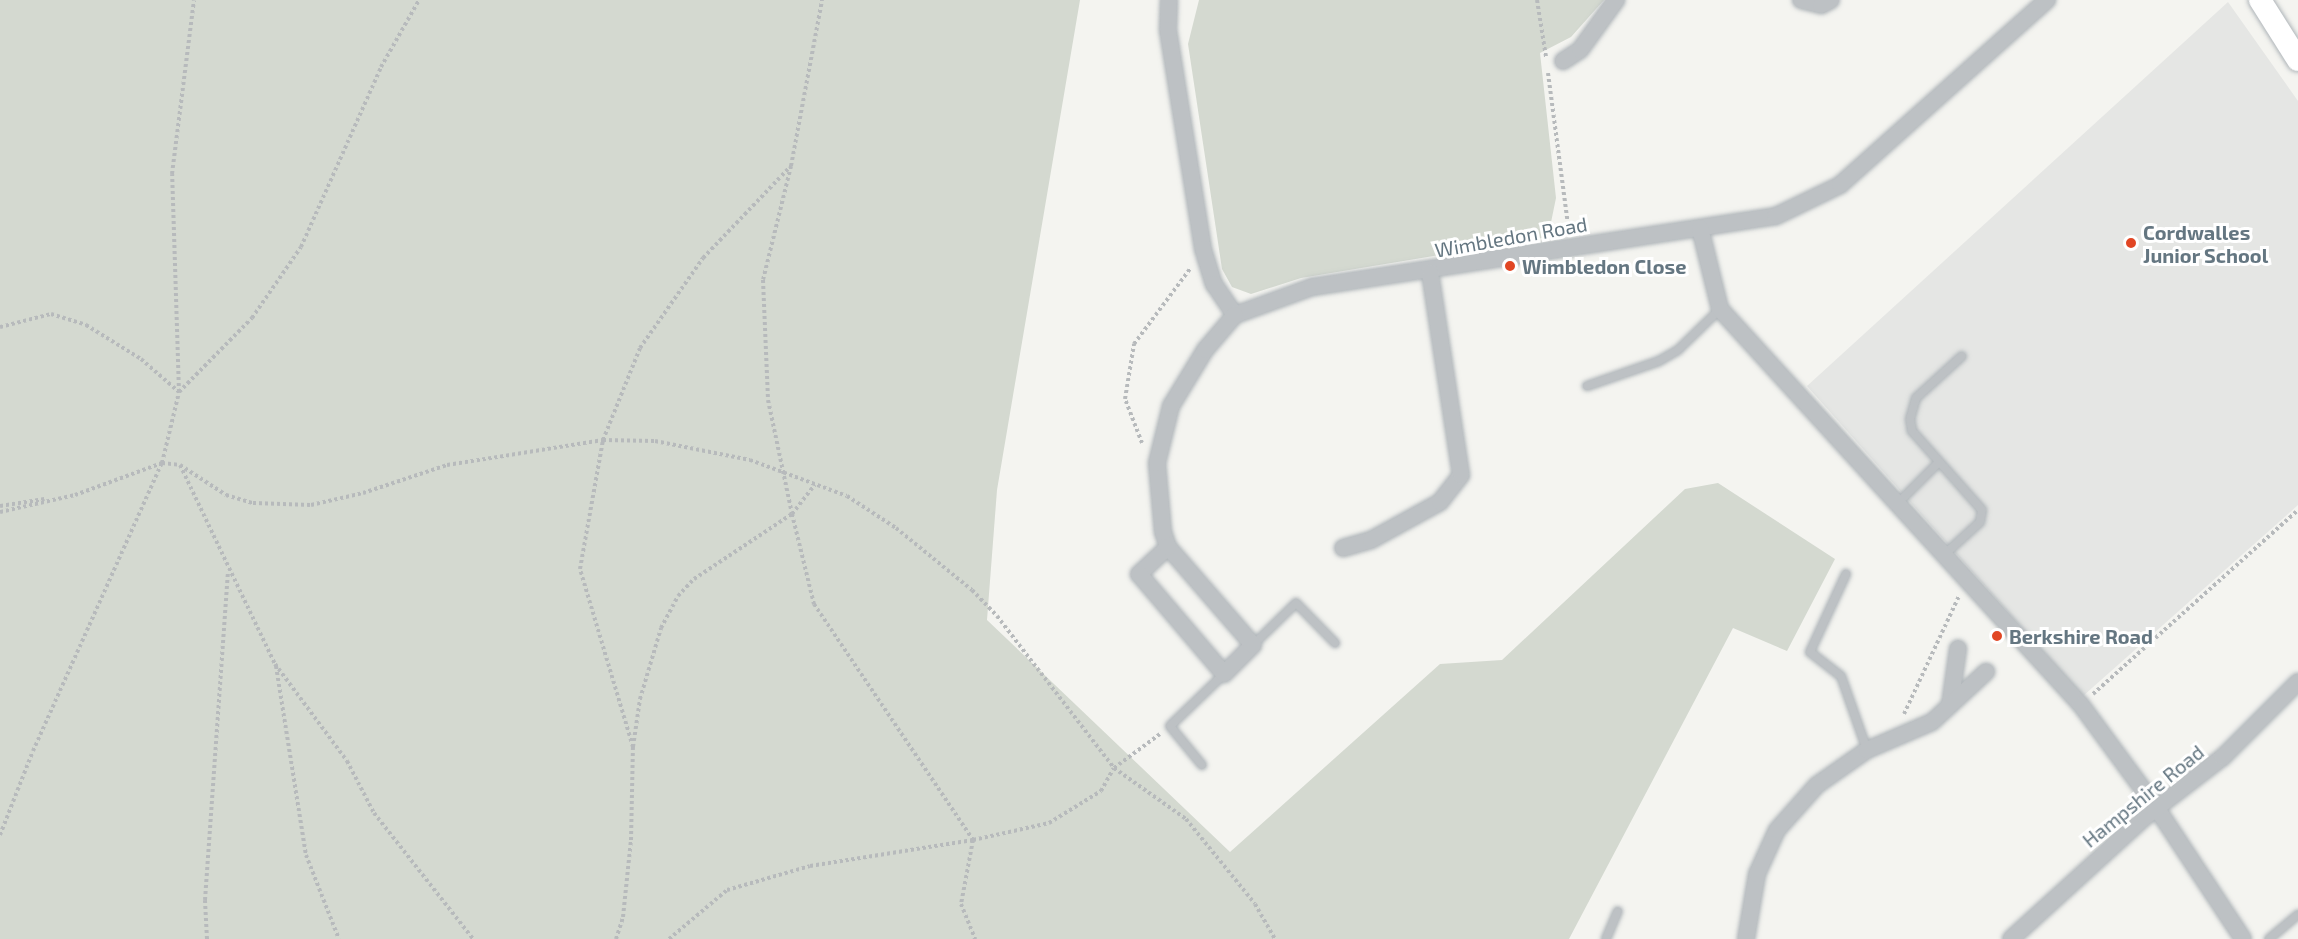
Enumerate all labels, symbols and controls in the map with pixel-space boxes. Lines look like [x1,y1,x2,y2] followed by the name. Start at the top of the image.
[1433,212,1589,262] street label: Wimbledon Road
[2143,220,2269,267] place label: Cordwalles Junior School
[2124,236,2138,250] marker: Cordwalles Junior School
[1522,254,1686,278] place label: Wimbledon Close
[1503,259,1517,273] marker: Wimbledon Close
[2009,624,2153,648] place label: Berkshire Road
[1990,629,2004,643] marker: Berkshire Road
[2077,740,2209,852] street label: Hampshire Road

